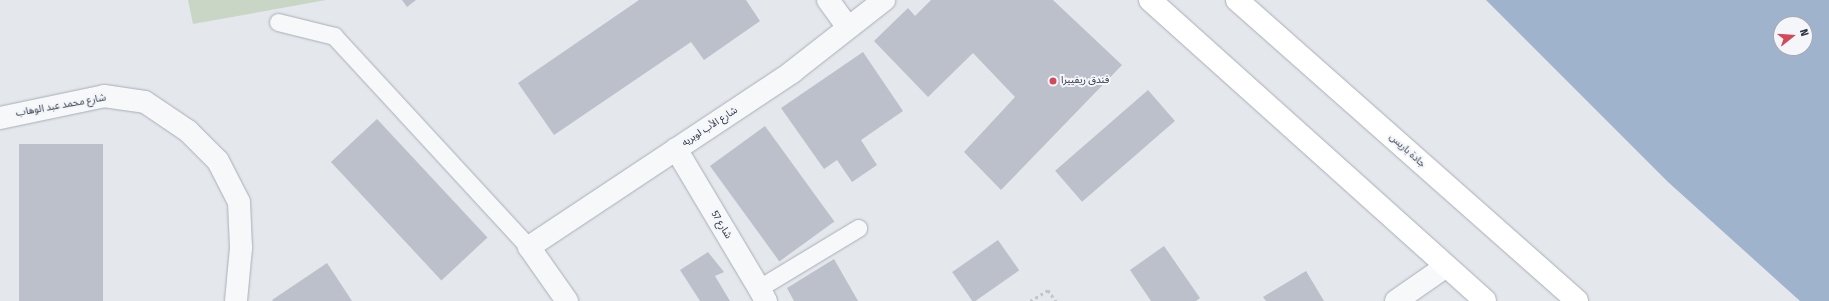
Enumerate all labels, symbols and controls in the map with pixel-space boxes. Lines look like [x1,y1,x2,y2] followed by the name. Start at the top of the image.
[1773,16,1813,56] north arrow
[1797,28,1811,38] text: N
[1061,75,1109,87] place label: فندق ريفييرا
[1048,76,1058,86] marker: فندق ريفييرا
[15,92,107,120] street label: شارع محمد عبد الوهاب
[680,105,740,149] street label: شارع الأب لوبريه
[1386,132,1428,170] street label: جادة باريس
[708,209,734,241] street label: شارع 57

